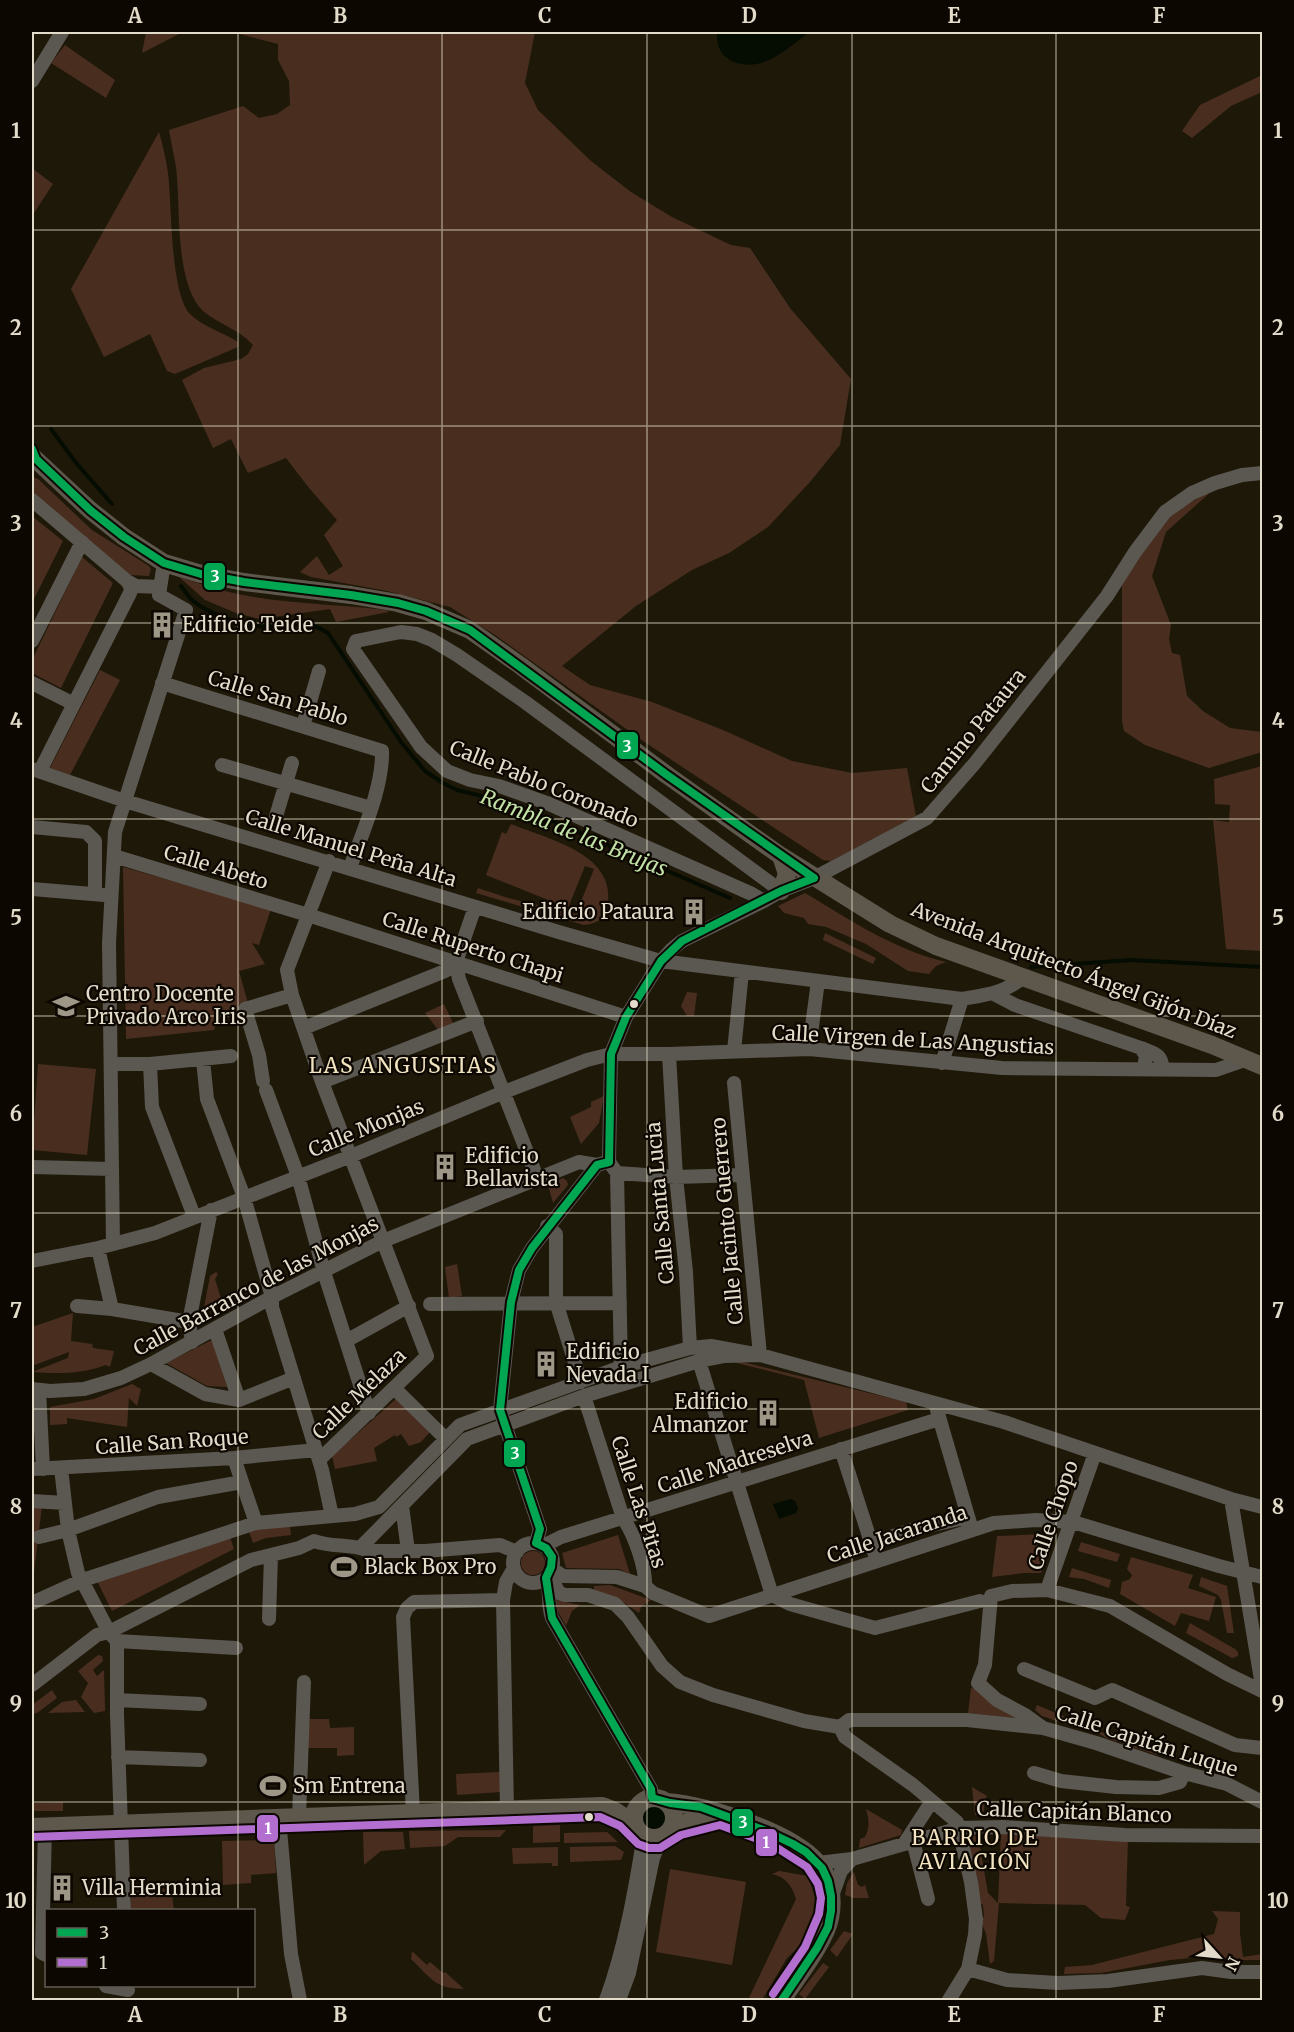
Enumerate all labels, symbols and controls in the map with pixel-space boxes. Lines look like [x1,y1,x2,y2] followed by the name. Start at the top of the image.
[127,3,143,28] text: A
[333,3,347,28] text: B
[538,3,552,28] text: C
[741,3,757,28] text: D
[947,3,961,28] text: E
[1153,3,1166,28] text: F
[11,118,21,143] text: 1
[1273,118,1283,143] text: 1
[10,315,22,340] text: 2
[1272,315,1284,340] text: 2
[10,511,22,536] text: 3
[1272,511,1284,536] text: 3
[203,562,226,591] line badge: 3
[210,566,220,586] text: 3
[147,610,177,640] building icon: Edificio Teide
[182,612,313,637] place label: Edificio Teide
[915,663,1031,798] street label: Camino Pataura
[205,664,352,731] street label: Calle San Pablo
[10,708,23,733] text: 4
[1272,708,1285,733] text: 4
[616,731,639,760] line badge: 3
[446,734,643,833] street label: Calle Pablo Coronado
[622,736,632,756] text: 3
[477,783,672,882] water label: Rambla de las Brujas
[243,803,460,892] street label: Calle Manuel Peña Alta
[161,839,272,894] street label: Calle Abeto
[907,894,1241,1043] street label: Avenida Arquitecto Ángel Gijón Díaz
[679,897,709,927] building icon: Edificio Pataura
[522,899,674,924] place label: Edificio Pataura
[10,905,22,930] text: 5
[379,905,567,988] street label: Calle Ruperto Chapi
[1272,905,1284,930] text: 5
[86,981,246,1029] place label: Centro Docente Privado Arco Iris
[51,991,81,1021] school or university icon: Centro Docente Privado Arco Iris
[628,998,640,1010] unlabelled marker
[771,1020,1055,1059] street label: Calle Virgen de Las Angustias
[309,1052,497,1079] district label: LAS ANGUSTIAS
[304,1093,427,1162] street label: Calle Monjas
[10,1101,22,1126] text: 6
[1272,1101,1284,1126] text: 6
[705,1116,748,1326] street label: Calle Jacinto Guerrero
[640,1121,679,1285] street label: Calle Santa Lucia
[465,1143,559,1191] place label: Edificio Bellavista
[430,1152,460,1182] building icon: Edificio Bellavista
[129,1210,383,1361] street label: Calle Barranco de las Monjas
[10,1298,22,1323] text: 7
[1272,1298,1284,1323] text: 7
[566,1339,649,1387] place label: Edificio Nevada I
[307,1343,411,1445] street label: Calle Melaza
[531,1349,561,1379] building icon: Edificio Nevada I
[651,1389,748,1437] place label: Edificio Almanzor
[753,1398,783,1428] building icon: Edificio Almanzor
[95,1424,249,1459] street label: Calle San Roque
[654,1425,816,1498] street label: Calle Madreselva
[606,1433,673,1571] street label: Calle Las Pitas
[503,1439,526,1468] line badge: 3
[510,1443,520,1463] text: 3
[1022,1457,1083,1573] street label: Calle Chopo
[10,1494,22,1519] text: 8
[1272,1494,1284,1519] text: 8
[824,1499,970,1568] street label: Calle Jacaranda
[329,1552,359,1582] sports icon: Black Box Pro
[364,1554,497,1579] place label: Black Box Pro
[10,1691,22,1716] text: 9
[1272,1691,1284,1716] text: 9
[1053,1699,1241,1782] street label: Calle Capitán Luque
[258,1771,288,1801] sports icon: Sm Entrena
[293,1773,406,1798] place label: Sm Entrena
[976,1796,1172,1827] street label: Calle Capitán Blanco
[731,1808,754,1837] line badge: 3
[583,1811,595,1823] unlabelled marker
[738,1812,748,1832] text: 3
[256,1814,279,1843] line badge: 1
[264,1818,272,1838] text: 1
[911,1824,1039,1875] district label: BARRIO DE AVIACIÓN
[755,1828,778,1857] line badge: 1
[762,1832,770,1852] text: 1
[47,1873,77,1903] building icon: Villa Herminia
[81,1875,222,1900] place label: Villa Herminia
[5,1888,27,1913] text: 10
[1267,1888,1289,1913] text: 10
[45,1909,255,1987] legend
[99,1921,109,1944] text: 3
[1189,1927,1249,1987] north arrow
[99,1951,107,1974] text: 1
[1220,1954,1244,1974] text: N
[127,2002,143,2027] text: A
[333,2002,347,2027] text: B
[538,2002,552,2027] text: C
[741,2002,757,2027] text: D
[947,2002,961,2027] text: E
[1153,2002,1166,2027] text: F

